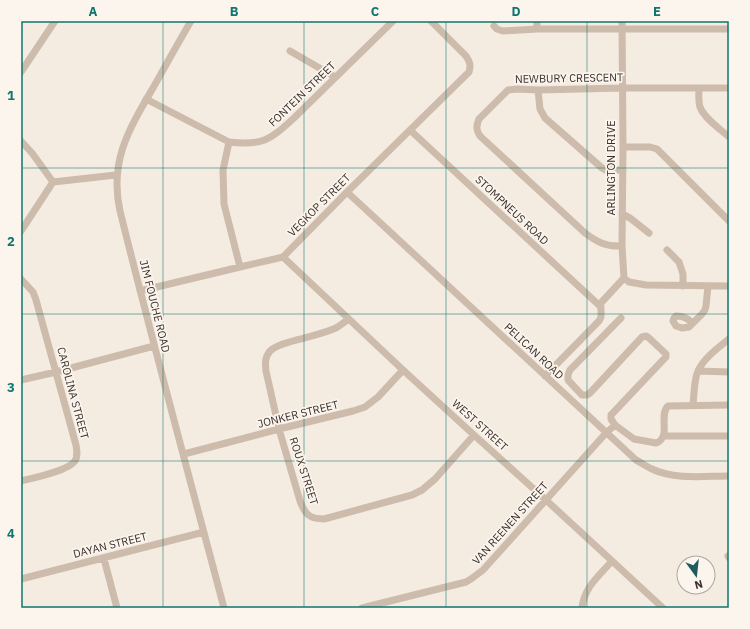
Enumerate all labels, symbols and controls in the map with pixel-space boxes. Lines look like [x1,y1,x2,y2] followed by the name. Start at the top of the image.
[89,3,98,20] text: A
[230,3,239,20] text: B
[371,3,380,20] text: C
[511,3,521,20] text: D
[653,3,661,20] text: E
[266,58,339,129] street label: FONTEIN STREET
[515,70,624,86] street label: NEWBURY CRESCENT
[7,87,15,104] text: 1
[604,120,618,216] street label: ARLINGTON DRIVE
[285,170,354,239] street label: VEGKOP STREET
[472,172,552,248] street label: STOMPNEUS ROAD
[7,233,15,250] text: 2
[137,258,173,354] street label: JIM FOUCHE ROAD
[501,320,567,382] street label: PELICAN ROAD
[54,345,92,441] street label: CAROLINA STREET
[7,379,15,396] text: 3
[449,396,511,454] street label: WEST STREET
[256,397,341,431] street label: JONKER STREET
[286,435,322,507] street label: ROUX STREET
[469,478,551,567] street label: VAN REENEN STREET
[7,525,15,542] text: 4
[72,529,149,561] street label: DAYAN STREET
[676,555,716,595] north arrow
[693,577,704,592] text: N

